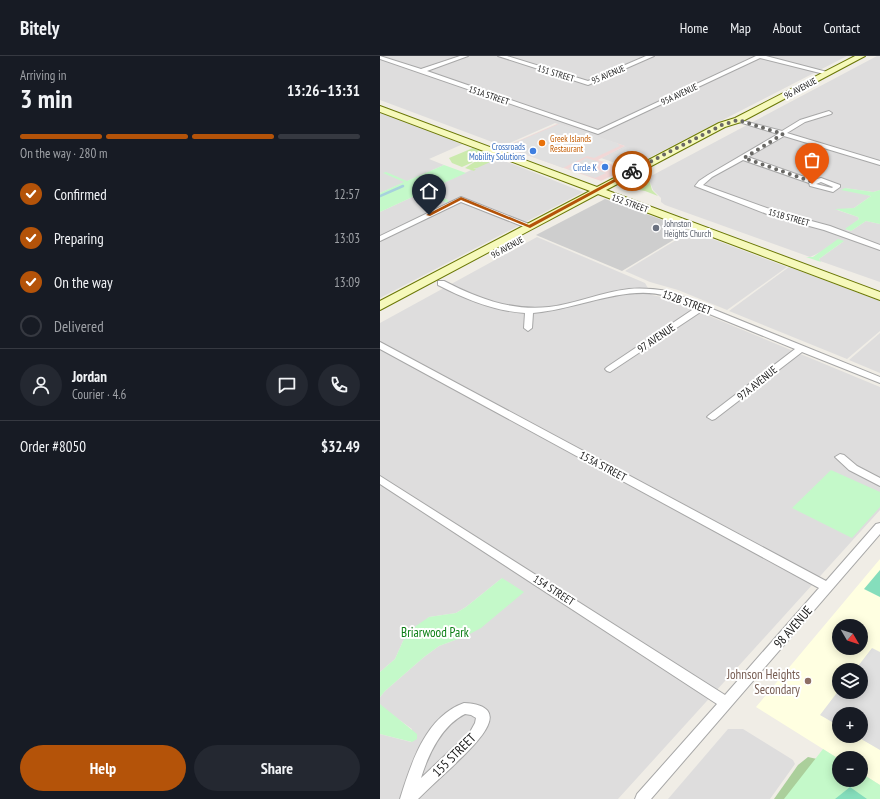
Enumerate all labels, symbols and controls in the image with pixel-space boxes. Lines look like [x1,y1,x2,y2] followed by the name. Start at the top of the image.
[20,16,59,40] text: Bitely
[680,19,708,37] text: Home
[730,19,751,37] text: Map
[773,19,802,37] text: About
[824,19,860,37] text: Contact
[536,62,576,84] street label: 151 STREET
[590,62,626,86] street label: 95 AVENUE
[20,67,67,84] text: Arriving in
[782,75,818,101] street label: 96 AVENUE
[287,81,360,100] text: 13:26–13:31
[659,81,699,107] street label: 95A AVENUE
[20,82,73,115] text: 3 min
[467,83,511,107] street label: 151A STREET
[550,133,591,154] place label: Greek Islands Restaurant
[537,138,547,148] marker: Greek Islands Restaurant
[469,141,525,162] place label: Crossroads Mobility Solutions
[795,143,829,184] pin
[20,145,107,162] text: On the way · 280 m
[528,146,538,156] marker: Crossroads Mobility Solutions
[801,149,823,171] icon: bag
[612,151,652,191] courier
[621,160,643,182] icon: bike
[573,162,598,173] place label: Circle K
[600,162,610,172] marker: Circle K
[412,174,446,215] pin
[418,180,440,202] icon: home
[20,183,42,205] icon: check
[54,185,107,204] text: Confirmed
[334,186,360,203] text: 12:57
[610,191,650,215] street label: 152 STREET
[767,206,811,228] street label: 151B STREET
[663,218,711,239] place label: Johnston Heights Church
[651,223,661,233] marker: Johnston Heights Church
[20,227,42,249] icon: check
[54,229,104,248] text: Preparing
[334,230,360,247] text: 13:03
[489,234,525,260] street label: 96 AVENUE
[20,271,42,293] icon: check
[54,273,113,292] text: On the way
[334,274,360,291] text: 13:09
[660,287,714,317] street label: 152B STREET
[54,317,104,336] text: Delivered
[635,320,678,356] street label: 97 AVENUE
[734,362,780,403] street label: 97A AVENUE
[20,364,62,406] button: person
[266,364,308,406] button: chat
[318,364,360,406] button: phone
[72,367,107,386] text: Jordan
[72,386,126,403] text: Courier · 4.6
[20,437,86,456] text: Order #8050
[321,437,360,456] text: $32.49
[577,448,629,484] street label: 153A STREET
[531,571,577,609] street label: 154 STREET
[770,602,816,652] street label: 98 AVENUE
[832,619,868,655] north arrow
[832,619,868,787] map controls
[401,624,469,641] park label: Briarwood Park
[832,663,868,699] button: layers
[726,666,800,698] place label: Johnson Heights Secondary
[803,676,813,686] marker: Johnson Heights Secondary
[832,707,868,743] button: +
[429,729,480,780] street label: 155 STREET
[20,745,186,791] button: Help
[194,745,360,791] button: Share
[832,751,868,787] button: −

